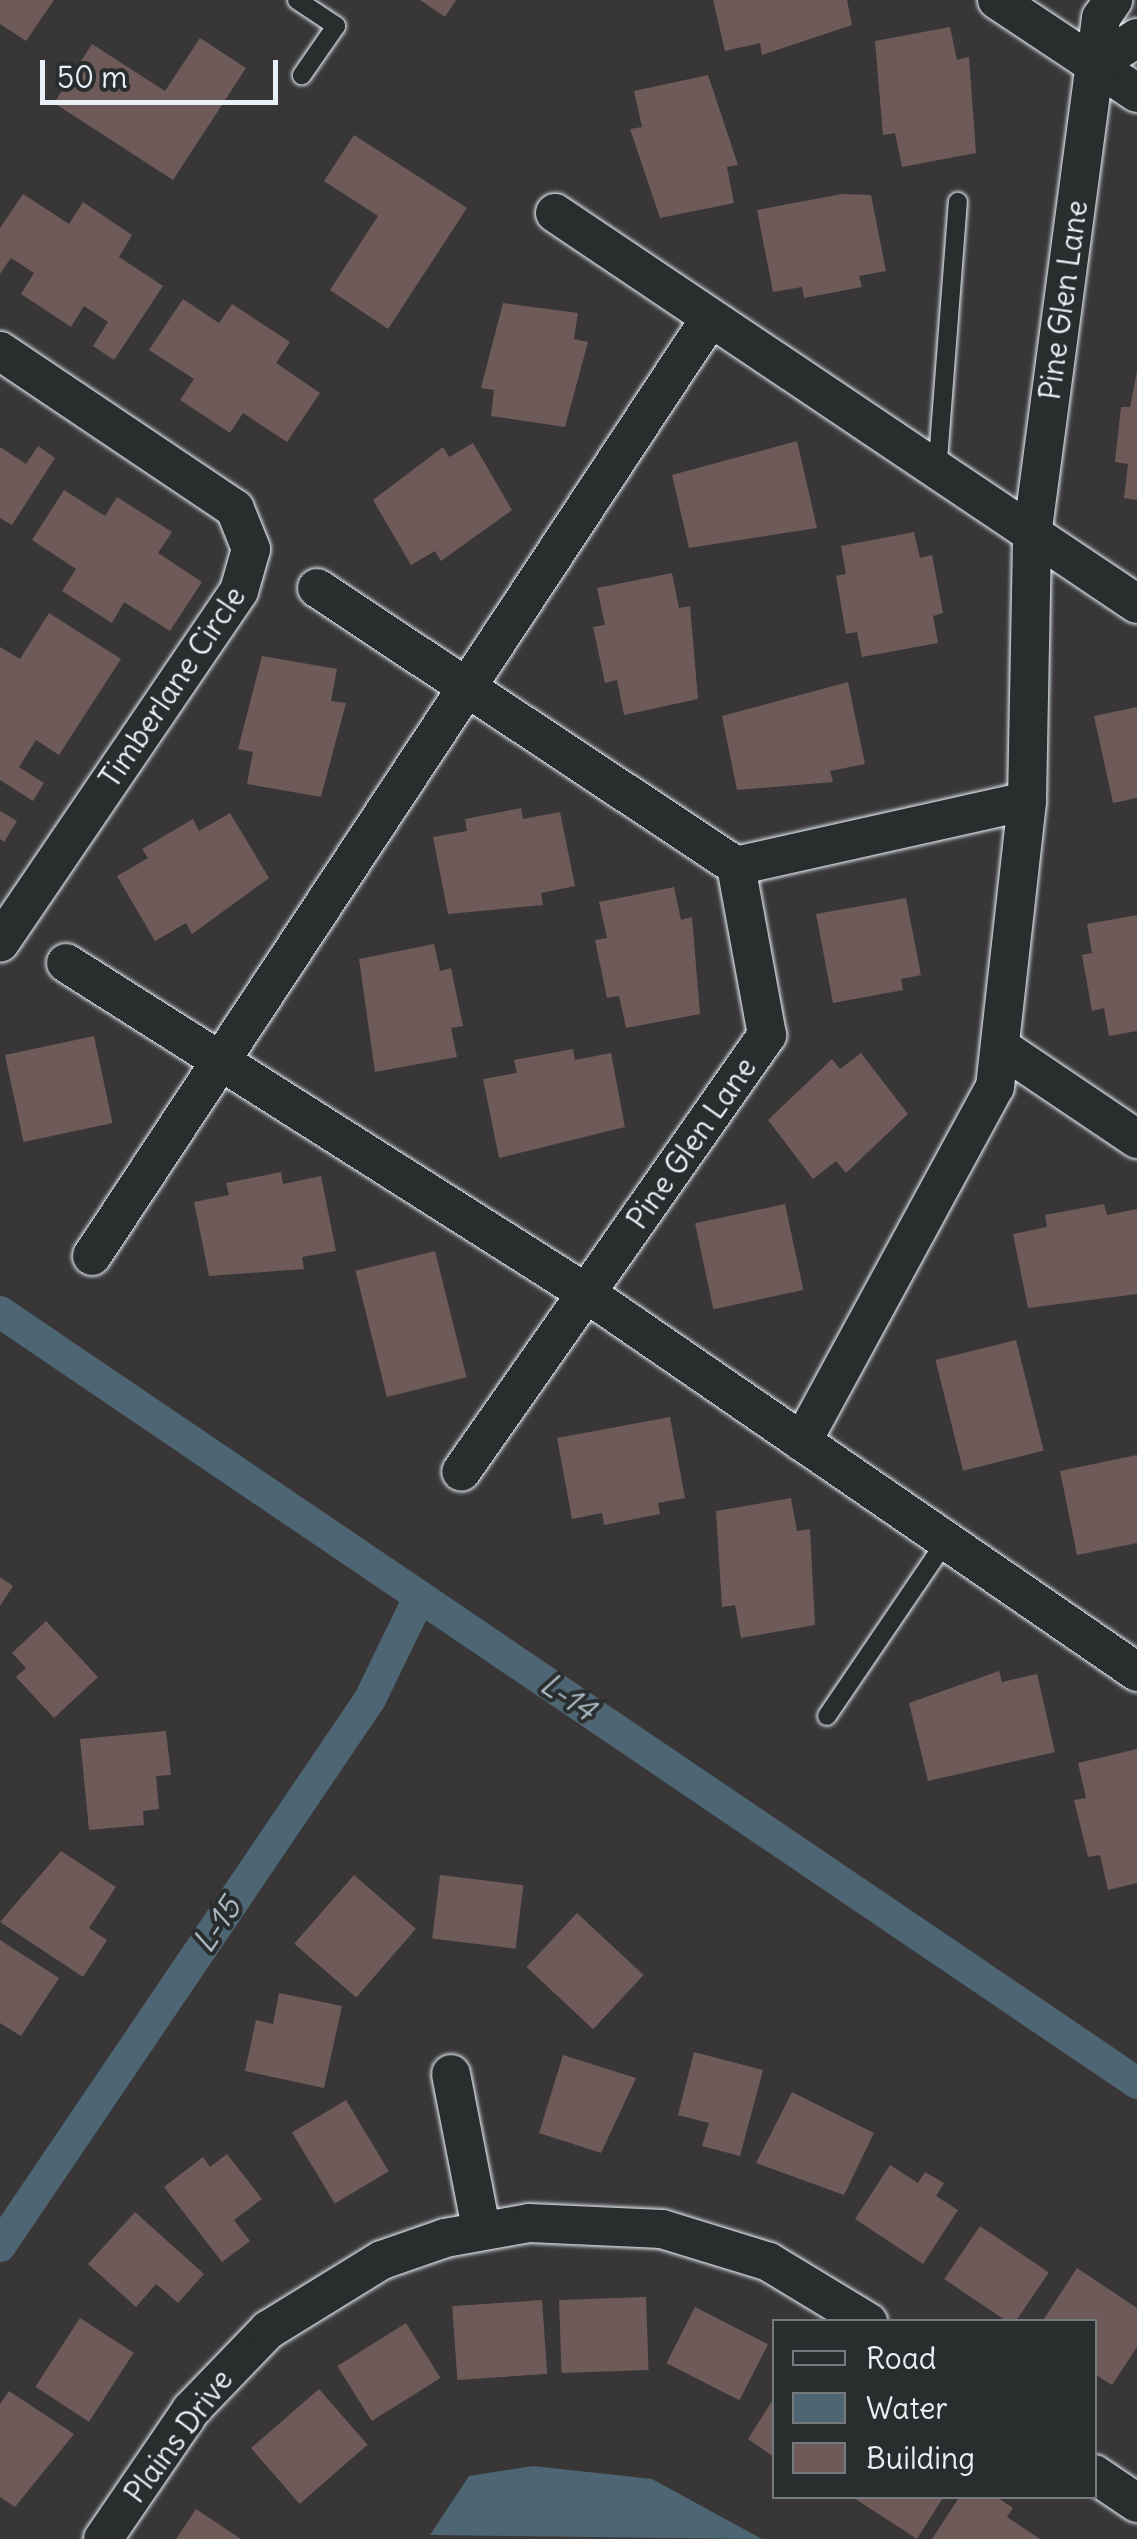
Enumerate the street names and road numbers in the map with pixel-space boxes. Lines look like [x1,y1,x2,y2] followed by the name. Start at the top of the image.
[1031,198,1095,402] street label: Pine Glen Lane
[91,580,253,794] street label: Timberlane Circle
[619,1050,763,1236] street label: Pine Glen Lane
[116,2362,240,2510] street label: Plains Drive

